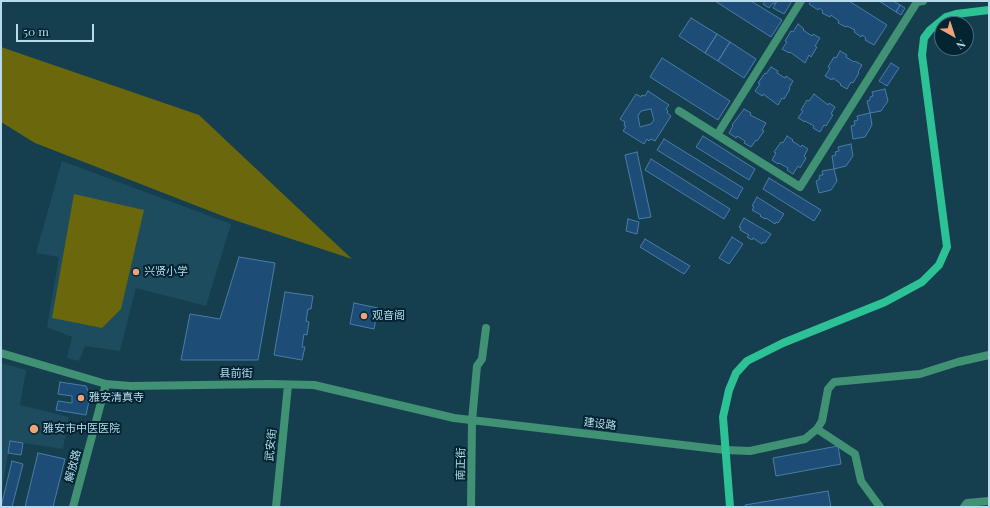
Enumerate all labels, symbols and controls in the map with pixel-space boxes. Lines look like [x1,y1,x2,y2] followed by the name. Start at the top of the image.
[18,16,96,42] scale bar
[934,16,974,56] north arrow
[23,23,49,39] text: 50 m
[953,37,969,53] text: N
[144,265,188,279] place label: 兴贤小学
[131,267,141,277] marker: 兴贤小学
[372,309,405,323] place label: 观音阁
[359,311,369,321] marker: 观音阁
[220,367,252,381] street label: 县前街
[89,391,144,405] place label: 雅安清真寺
[76,393,86,403] marker: 雅安清真寺
[583,415,617,433] street label: 建设路
[43,422,120,436] place label: 雅安市中医医院
[28,423,40,435] marker: 雅安市中医医院
[263,428,279,462] street label: 武安街
[454,447,468,481] street label: 南正街
[62,448,84,484] street label: 解放路

